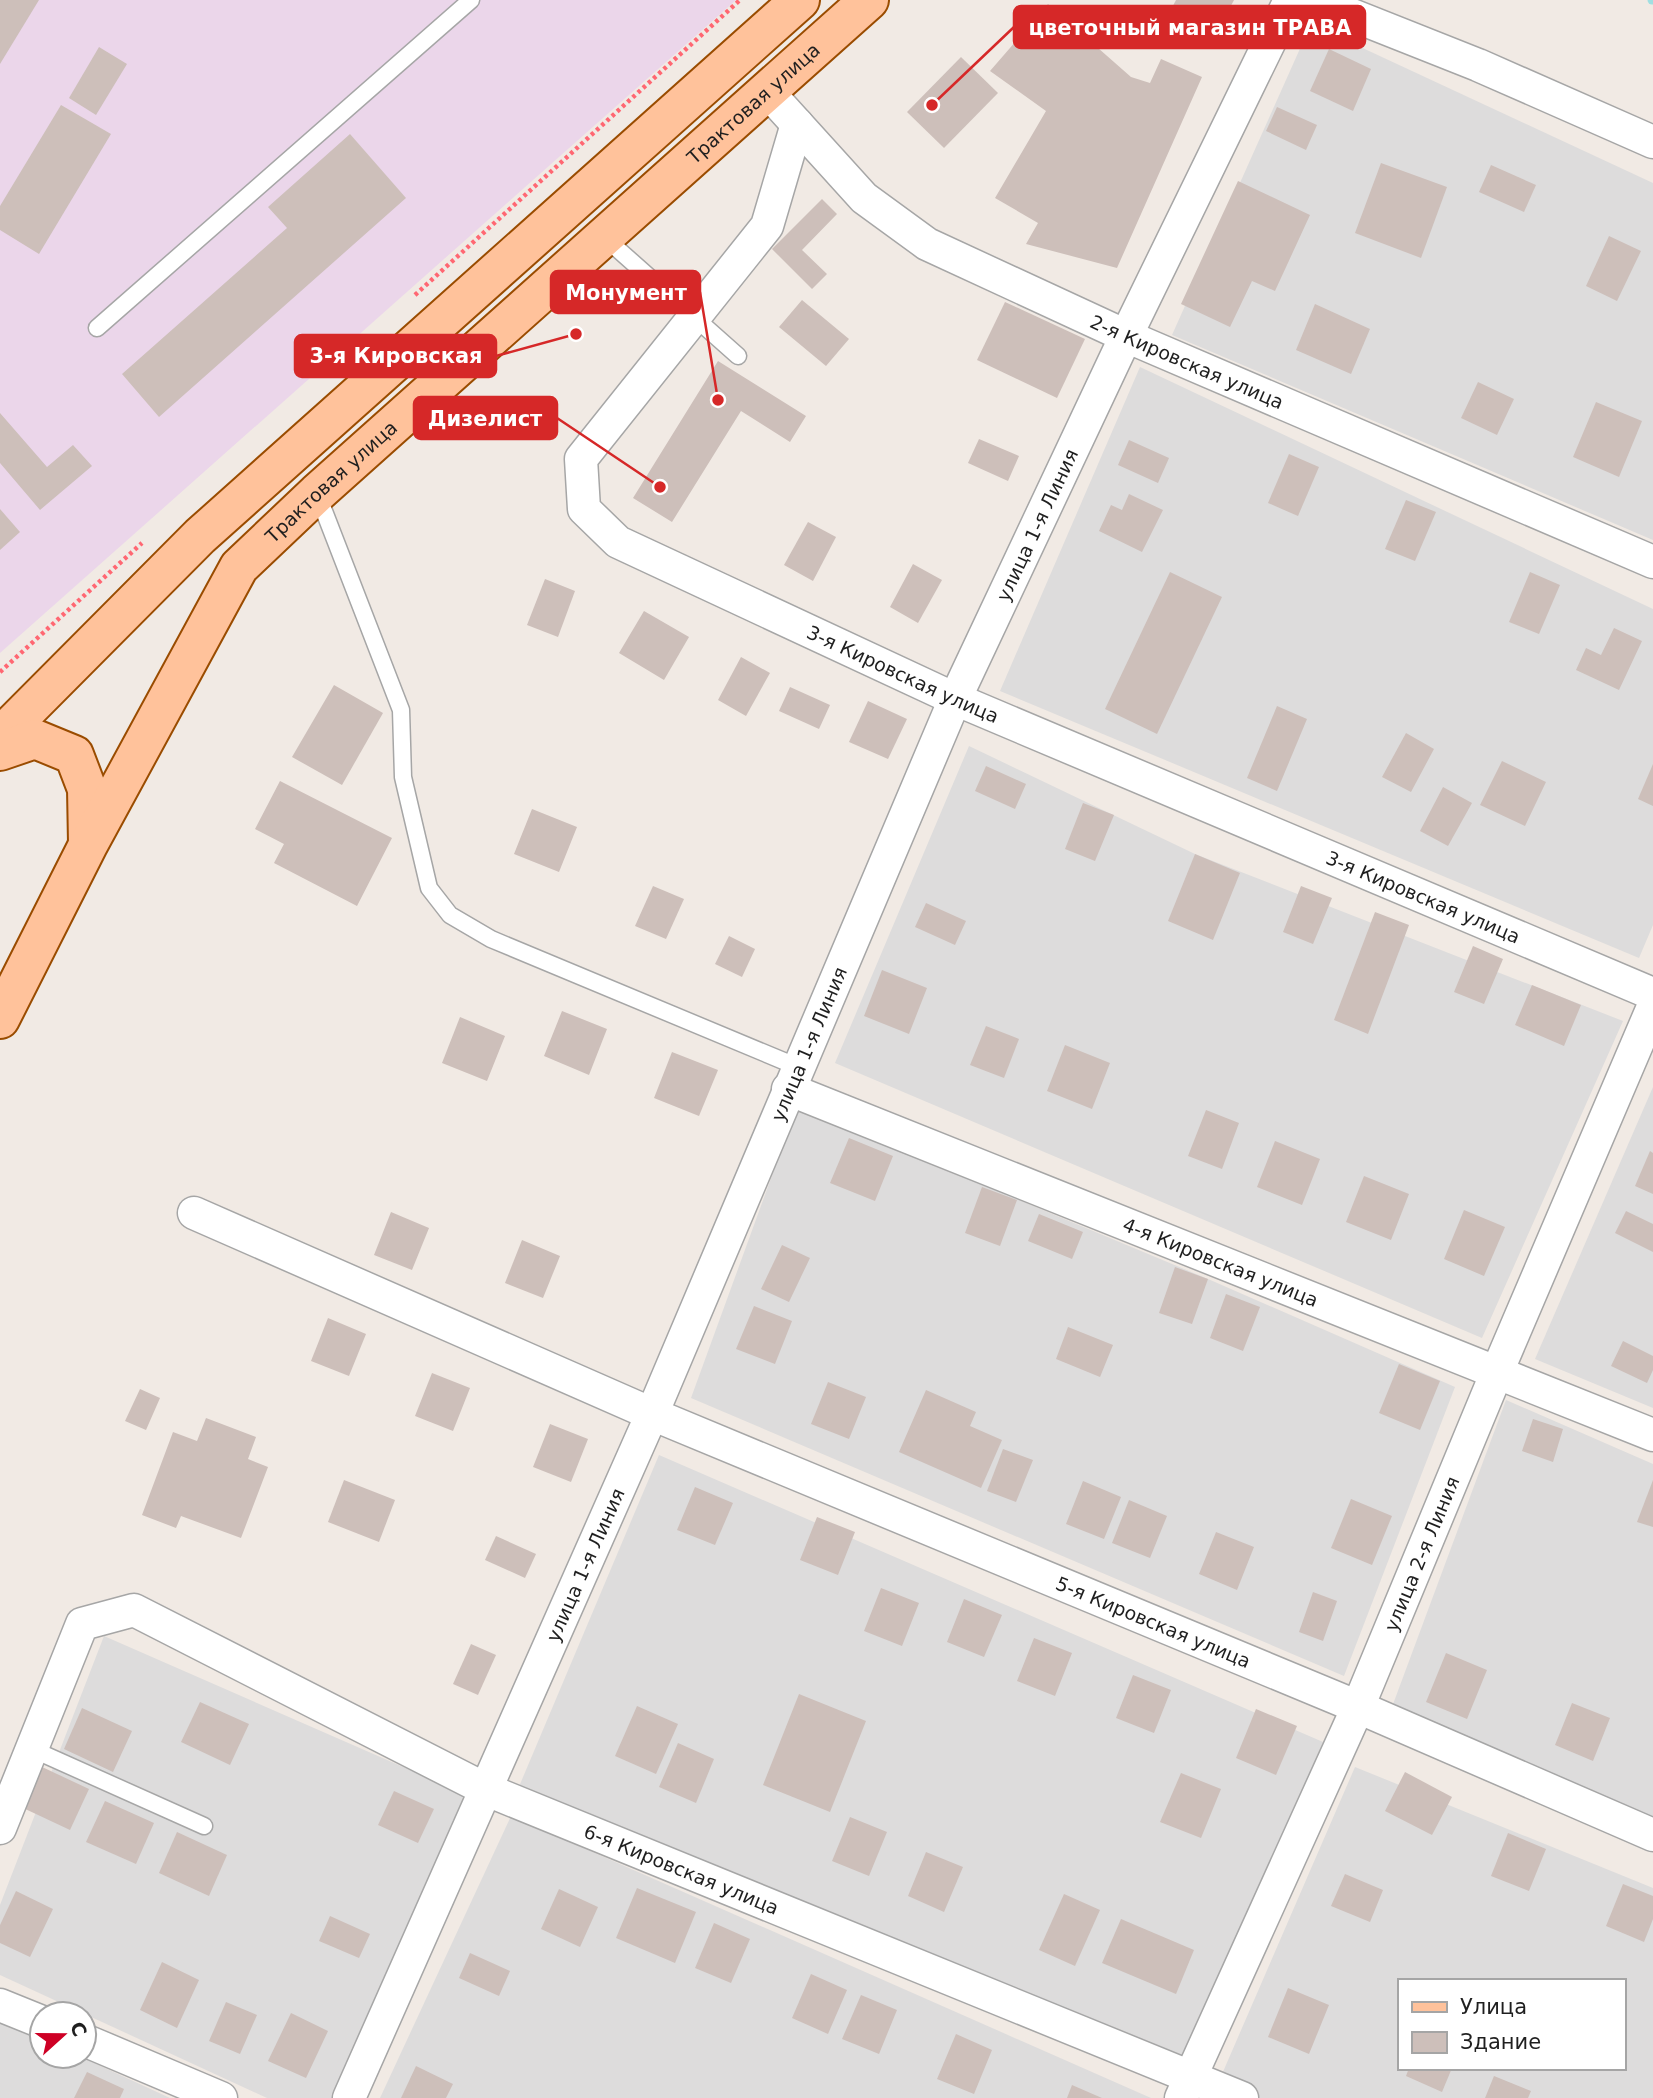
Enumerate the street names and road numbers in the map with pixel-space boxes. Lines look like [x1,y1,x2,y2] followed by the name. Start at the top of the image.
[682,38,824,169] street label: Трактовая улица
[1087,310,1287,413] street label: 2-я Кировская улица
[260,416,401,548] street label: Трактовая улица
[992,445,1082,605] street label: улица 1-я Линия
[803,621,1002,727] street label: 3-я Кировская улица
[1323,846,1524,948] street label: 3-я Кировская улица
[766,963,851,1125] street label: улица 1-я Линия
[1120,1213,1322,1311] street label: 4-я Кировская улица
[1380,1473,1463,1635] street label: улица 2-я Линия
[542,1485,629,1645] street label: улица 1-я Линия
[1053,1572,1254,1672] street label: 5-я Кировская улица
[581,1820,782,1919] street label: 6-я Кировская улица

